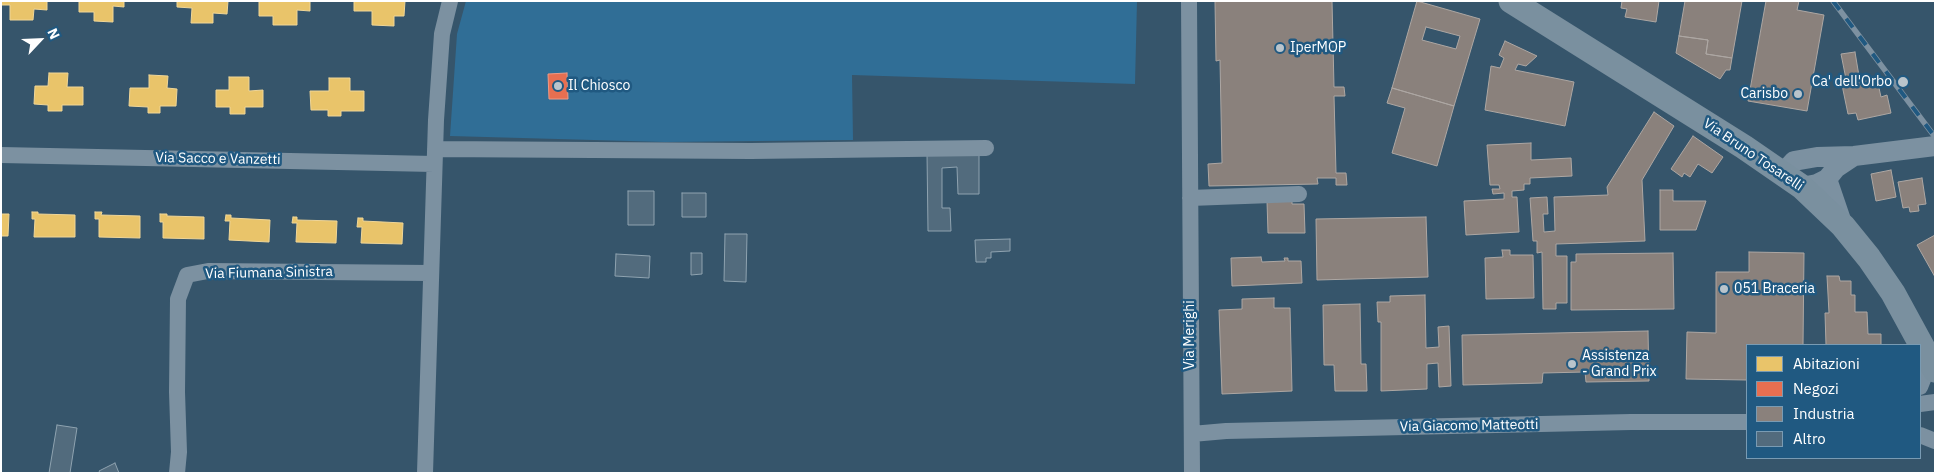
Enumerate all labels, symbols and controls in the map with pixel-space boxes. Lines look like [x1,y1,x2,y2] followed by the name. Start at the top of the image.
[15,15,65,65] north arrow
[43,25,64,42] text: N
[1290,40,1346,56] place label: IperMOP
[1274,42,1286,54] marker: IperMOP
[1812,74,1892,90] place label: Ca' dell'Orbo
[1896,75,1910,89] marker: Ca' dell'Orbo
[568,78,630,94] place label: Il Chiosco
[552,80,564,92] marker: Il Chiosco
[1740,86,1788,102] place label: Carisbo
[1792,88,1804,100] marker: Carisbo
[1700,115,1806,195] street label: Via Bruno Tosarelli
[155,150,281,168] street label: Via Sacco e Vanzetti
[205,263,333,283] street label: Via Fiumana Sinistra
[1734,281,1815,297] place label: 051 Braceria
[1718,283,1730,295] marker: 051 Braceria
[1182,300,1198,370] street label: Via Merighi
[1746,344,1921,459] legend
[1582,348,1657,381] place label: Assistenza - Grand Prix
[1793,354,1860,373] text: Abitazioni
[1566,358,1578,370] marker: Assistenza - Grand Prix
[1793,379,1839,398] text: Negozi
[1793,404,1854,423] text: Industria
[1399,416,1539,436] street label: Via Giacomo Matteotti
[1793,429,1826,448] text: Altro

